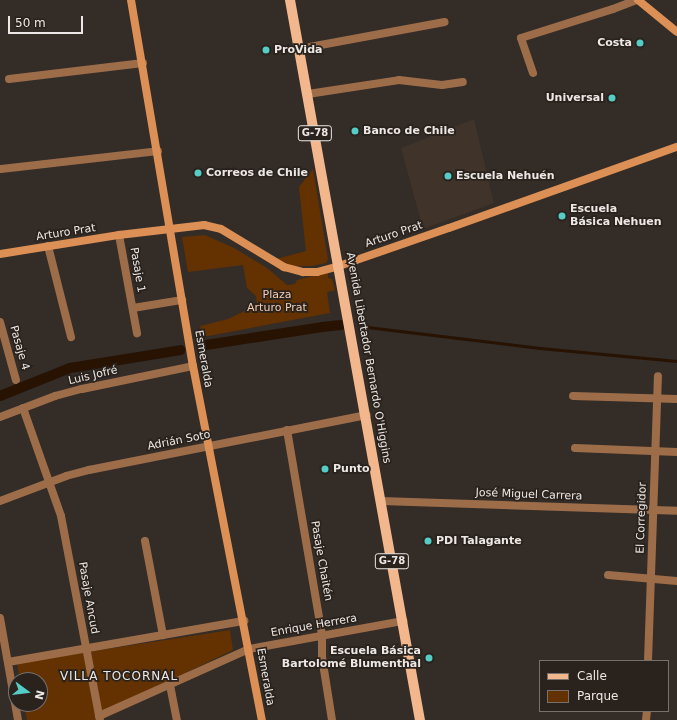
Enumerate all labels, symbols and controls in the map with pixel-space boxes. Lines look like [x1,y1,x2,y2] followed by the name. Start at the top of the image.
[10,8,85,34] scale bar
[15,16,46,30] text: 50 m
[597,36,632,50] place label: Costa
[635,38,645,48] marker: Costa
[274,43,322,57] place label: ProVida
[261,45,271,55] marker: ProVida
[546,91,604,105] place label: Universal
[607,93,617,103] marker: Universal
[363,124,455,138] place label: Banco de Chile
[297,125,333,141] road number: G-78
[350,126,360,136] marker: Banco de Chile
[206,166,308,180] place label: Correos de Chile
[193,168,203,178] marker: Correos de Chile
[456,169,555,183] place label: Escuela Nehuén
[443,171,453,181] marker: Escuela Nehuén
[570,203,662,229] place label: Escuela Básica Nehuen
[557,211,567,221] marker: Escuela Básica Nehuen
[364,219,424,251] street label: Arturo Prat
[35,222,97,244] street label: Arturo Prat
[127,246,147,294] street label: Pasaje 1
[343,251,393,465] street label: Avenida Libertador Bernardo O'Higgins
[247,289,307,315] park label: Plaza Arturo Prat
[6,324,32,372] street label: Pasaje 4
[191,329,215,389] street label: Esmeralda
[67,364,119,388] street label: Luis Jofré
[146,428,212,454] street label: Adrián Soto
[333,462,370,476] place label: Punto
[320,464,330,474] marker: Punto
[634,482,650,554] street label: El Corregidor
[475,487,583,503] street label: José Miguel Carrera
[307,520,335,602] street label: Pasaje Chaitén
[436,534,522,548] place label: PDI Talagante
[423,536,433,546] marker: PDI Talagante
[374,553,410,569] road number: G-78
[75,561,101,635] street label: Pasaje Ancud
[270,612,358,640] street label: Enrique Herrera
[282,645,421,671] place label: Escuela Básica Bartolomé Blumenthal
[253,647,277,707] street label: Esmeralda
[424,653,434,663] marker: Escuela Básica Bartolomé Blumenthal
[539,660,669,712] legend
[577,669,607,683] text: Calle
[60,670,178,684] district label: VILLA TOCORNAL
[8,672,48,712] north arrow
[32,689,47,701] text: N
[577,689,618,703] text: Parque

